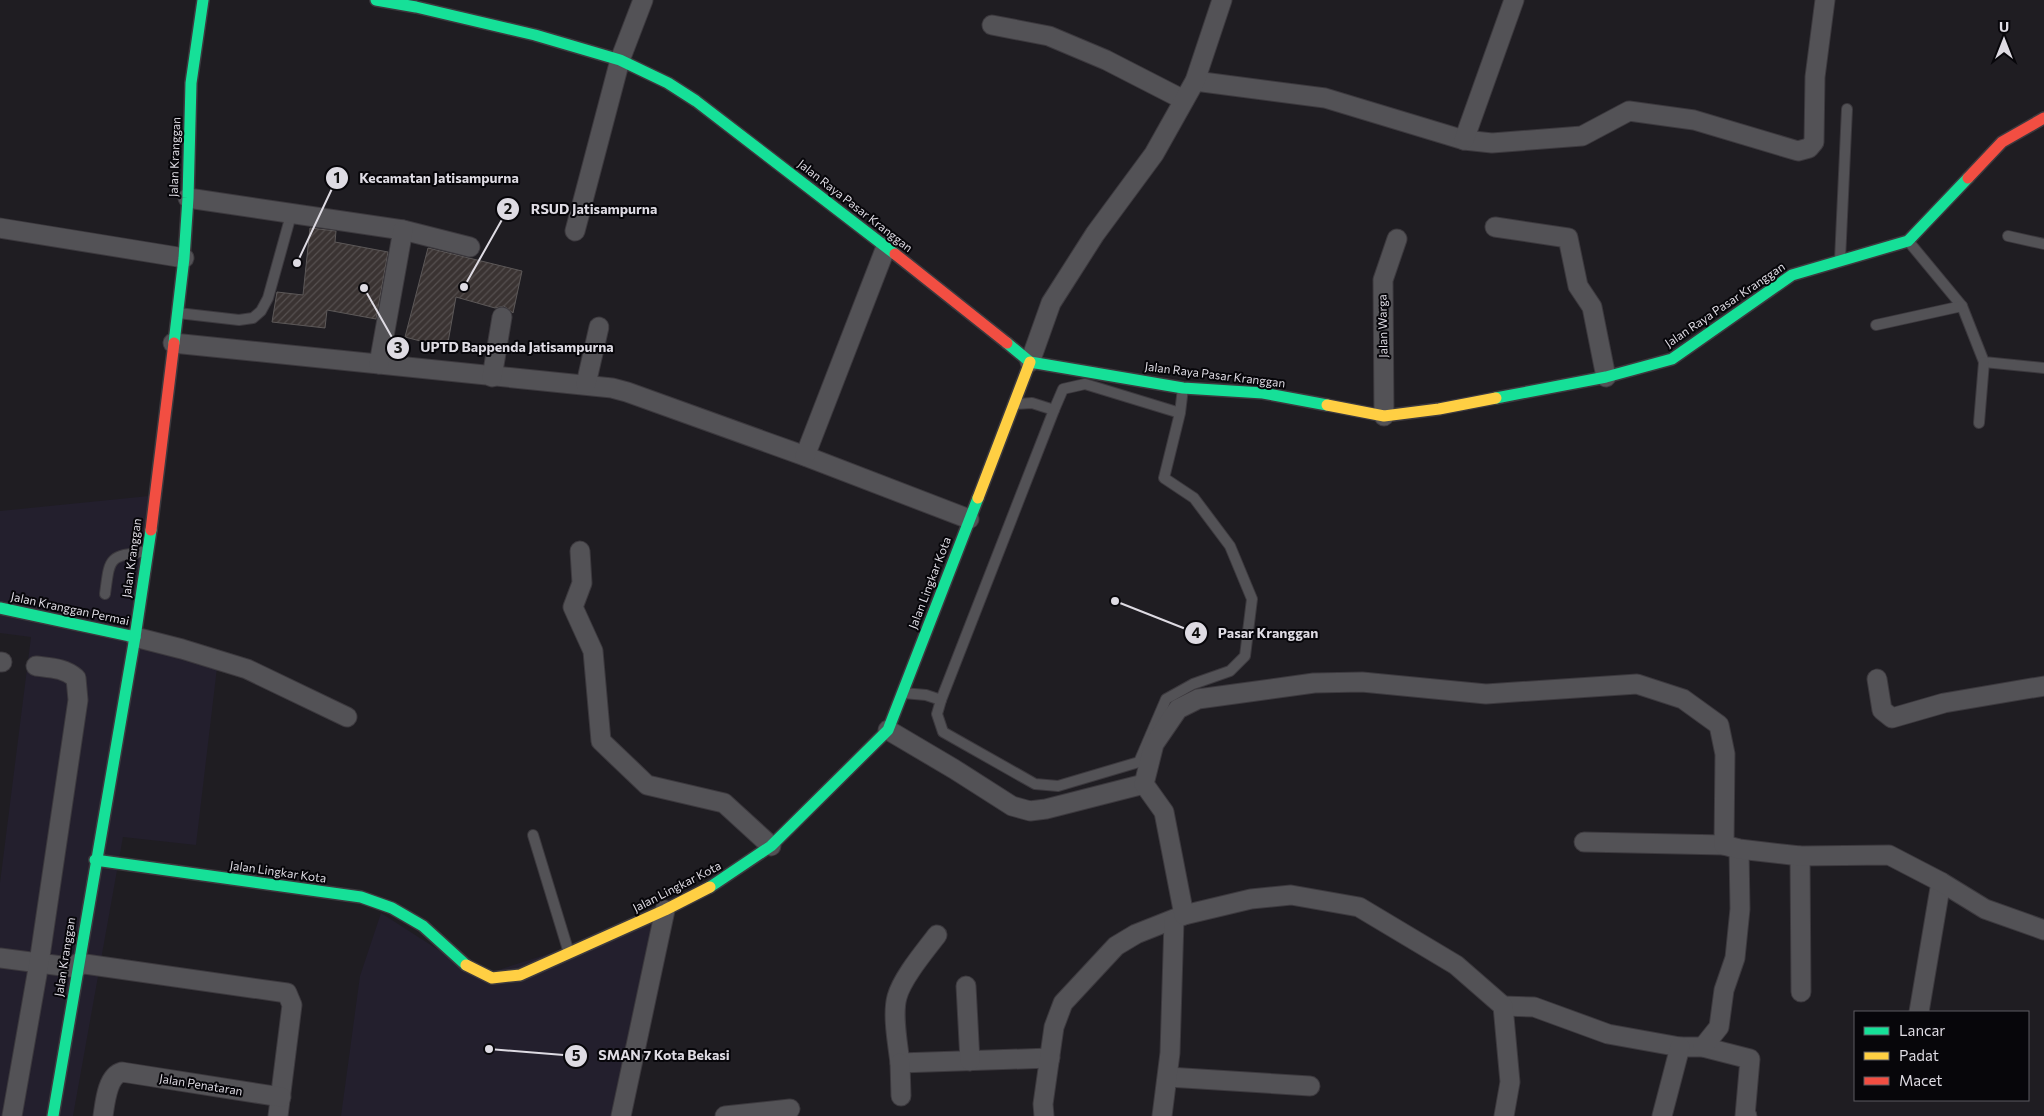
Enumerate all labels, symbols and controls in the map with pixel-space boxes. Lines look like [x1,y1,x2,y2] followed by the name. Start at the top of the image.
[1979,15,2029,65] north arrow
[1999,18,2009,35] text: U
[166,117,183,197] street label: Jalan Kranggan
[795,156,916,255] street label: Jalan Raya Pasar Kranggan
[325,164,529,193] callout: Kecamatan Jatisampurna
[334,168,340,186] text: 1
[359,169,519,186] text: Kecamatan Jatisampurna
[495,194,667,223] callout: RSUD Jatisampurna
[504,199,512,217] text: 2
[531,200,657,217] text: RSUD Jatisampurna
[1662,259,1788,350] street label: Jalan Raya Pasar Kranggan
[1374,294,1391,358] street label: Jalan Warga
[385,333,624,362] callout: UPTD Bappenda Jatisampurna
[394,338,403,356] text: 3
[420,338,614,355] text: UPTD Bappenda Jatisampurna
[1144,358,1286,391] street label: Jalan Raya Pasar Kranggan
[118,517,145,599] street label: Jalan Kranggan
[905,535,954,631] street label: Jalan Lingkar Kota
[9,589,131,628] street label: Jalan Kranggan Permai
[1183,618,1329,647] callout: Pasar Kranggan
[1191,623,1201,641] text: 4
[1218,624,1318,641] text: Pasar Kranggan
[229,857,327,886] street label: Jalan Lingkar Kota
[630,858,724,915] street label: Jalan Lingkar Kota
[51,916,78,998] street label: Jalan Kranggan
[1854,1011,2029,1101] legend
[1899,1021,1945,1039] text: Lancar
[563,1041,740,1070] callout: SMAN 7 Kota Bekasi
[572,1046,581,1064] text: 5
[598,1046,730,1063] text: SMAN 7 Kota Bekasi
[1899,1046,1939,1064] text: Padat
[158,1071,244,1098] street label: Jalan Penataran
[1899,1071,1942,1089] text: Macet

